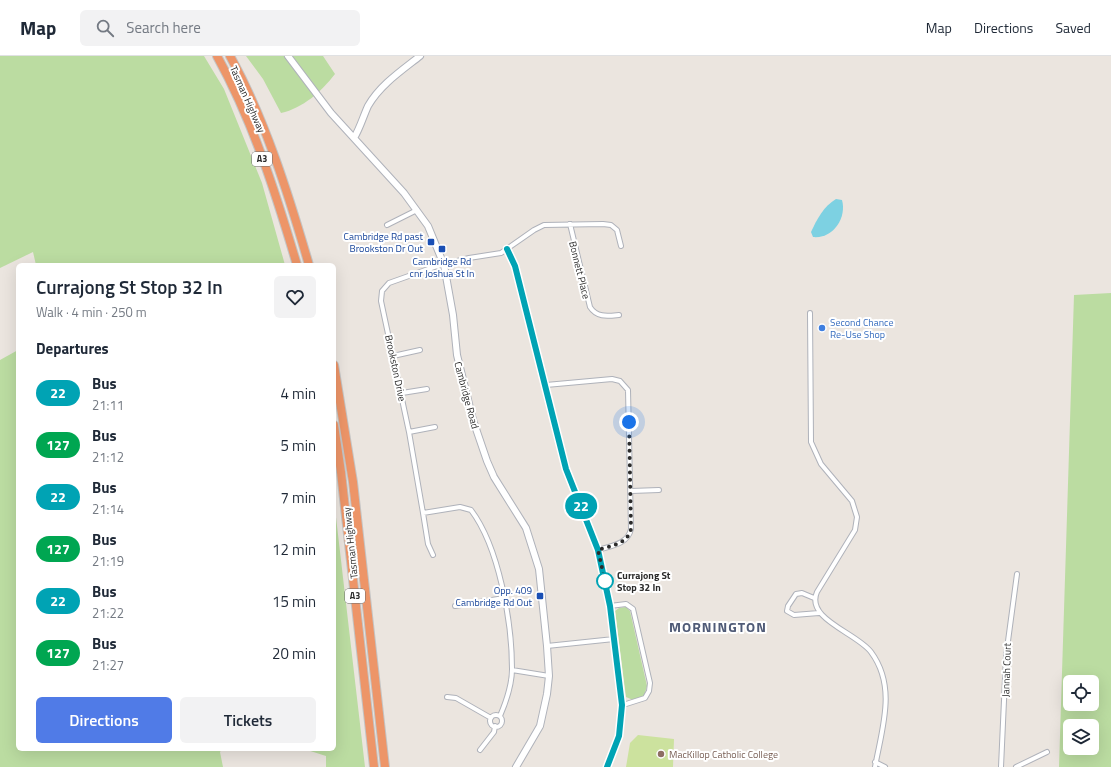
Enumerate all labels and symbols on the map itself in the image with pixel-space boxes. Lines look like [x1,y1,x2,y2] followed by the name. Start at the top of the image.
[226,63,269,135] street label: Tasman Highway
[252,152,272,166] road number: A3
[344,229,423,256] place label: Cambridge Rd past Brookston Dr Out
[426,237,436,247] marker: Cambridge Rd past Brookston Dr Out
[565,240,594,301] street label: Bonnett Place
[437,244,447,254] marker: Cambridge Rd cnr Joshua St In
[410,254,474,281] place label: Cambridge Rd cnr Joshua St In
[830,315,893,342] place label: Second Chance Re-Use Shop
[817,323,827,333] marker: Second Chance Re-Use Shop
[381,333,410,403] street label: Brookston Drive
[450,360,483,430] street label: Cambridge Road
[619,412,639,432] your location
[563,493,599,519] line badge: 22
[339,506,362,579] street label: Tasman Highway
[617,568,671,595] place label: Currajong St Stop 32 In
[596,572,614,590] marker: Currajong St Stop 32 In
[456,583,532,610] place label: Opp. 409 Cambridge Rd Out
[345,589,365,603] road number: A3
[535,591,545,601] marker: Opp. 409 Cambridge Rd Out
[669,616,767,637] district label: MORNINGTON
[998,642,1015,697] street label: Jannah Court
[669,747,778,762] place label: MacKillop Catholic College
[656,749,666,759] marker: MacKillop Catholic College

